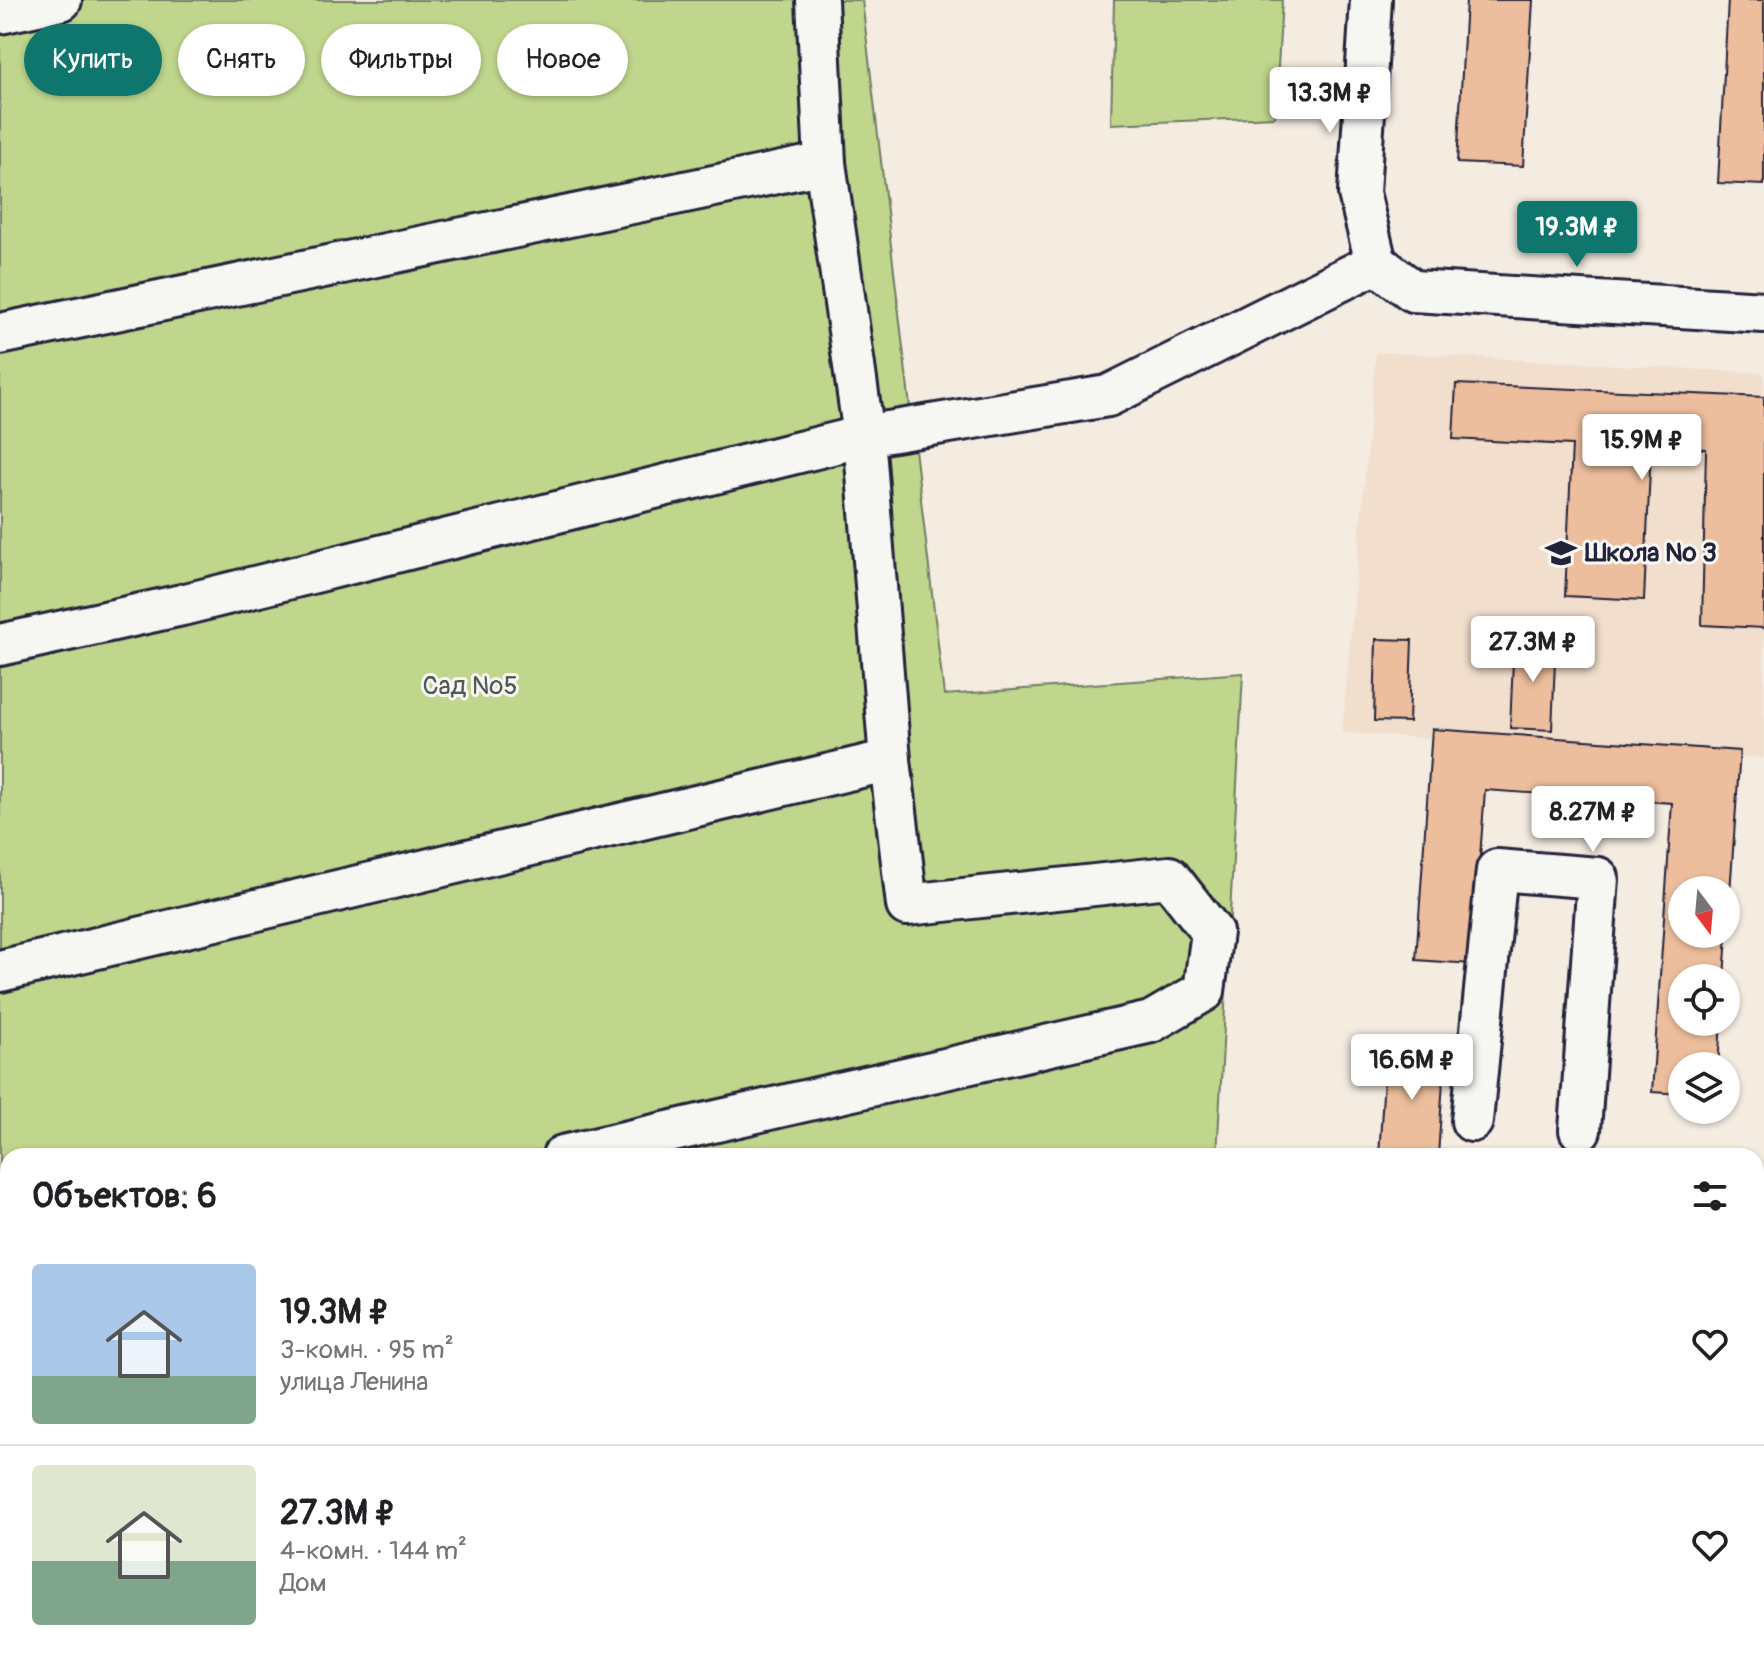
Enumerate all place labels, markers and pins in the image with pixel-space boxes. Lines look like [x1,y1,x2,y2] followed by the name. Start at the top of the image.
[1256,67,1404,135] pin: 13.3M ₽
[1503,201,1651,269] pin: 19.3M ₽
[1568,414,1716,482] pin: 15.9M ₽
[1544,536,1578,570] school or university icon: Школа № 3
[1584,537,1717,569] place label: Школа № 3
[1459,616,1607,684] pin: 27.3M ₽
[1519,786,1667,854] pin: 8.27M ₽
[1338,1034,1486,1102] pin: 16.6M ₽

